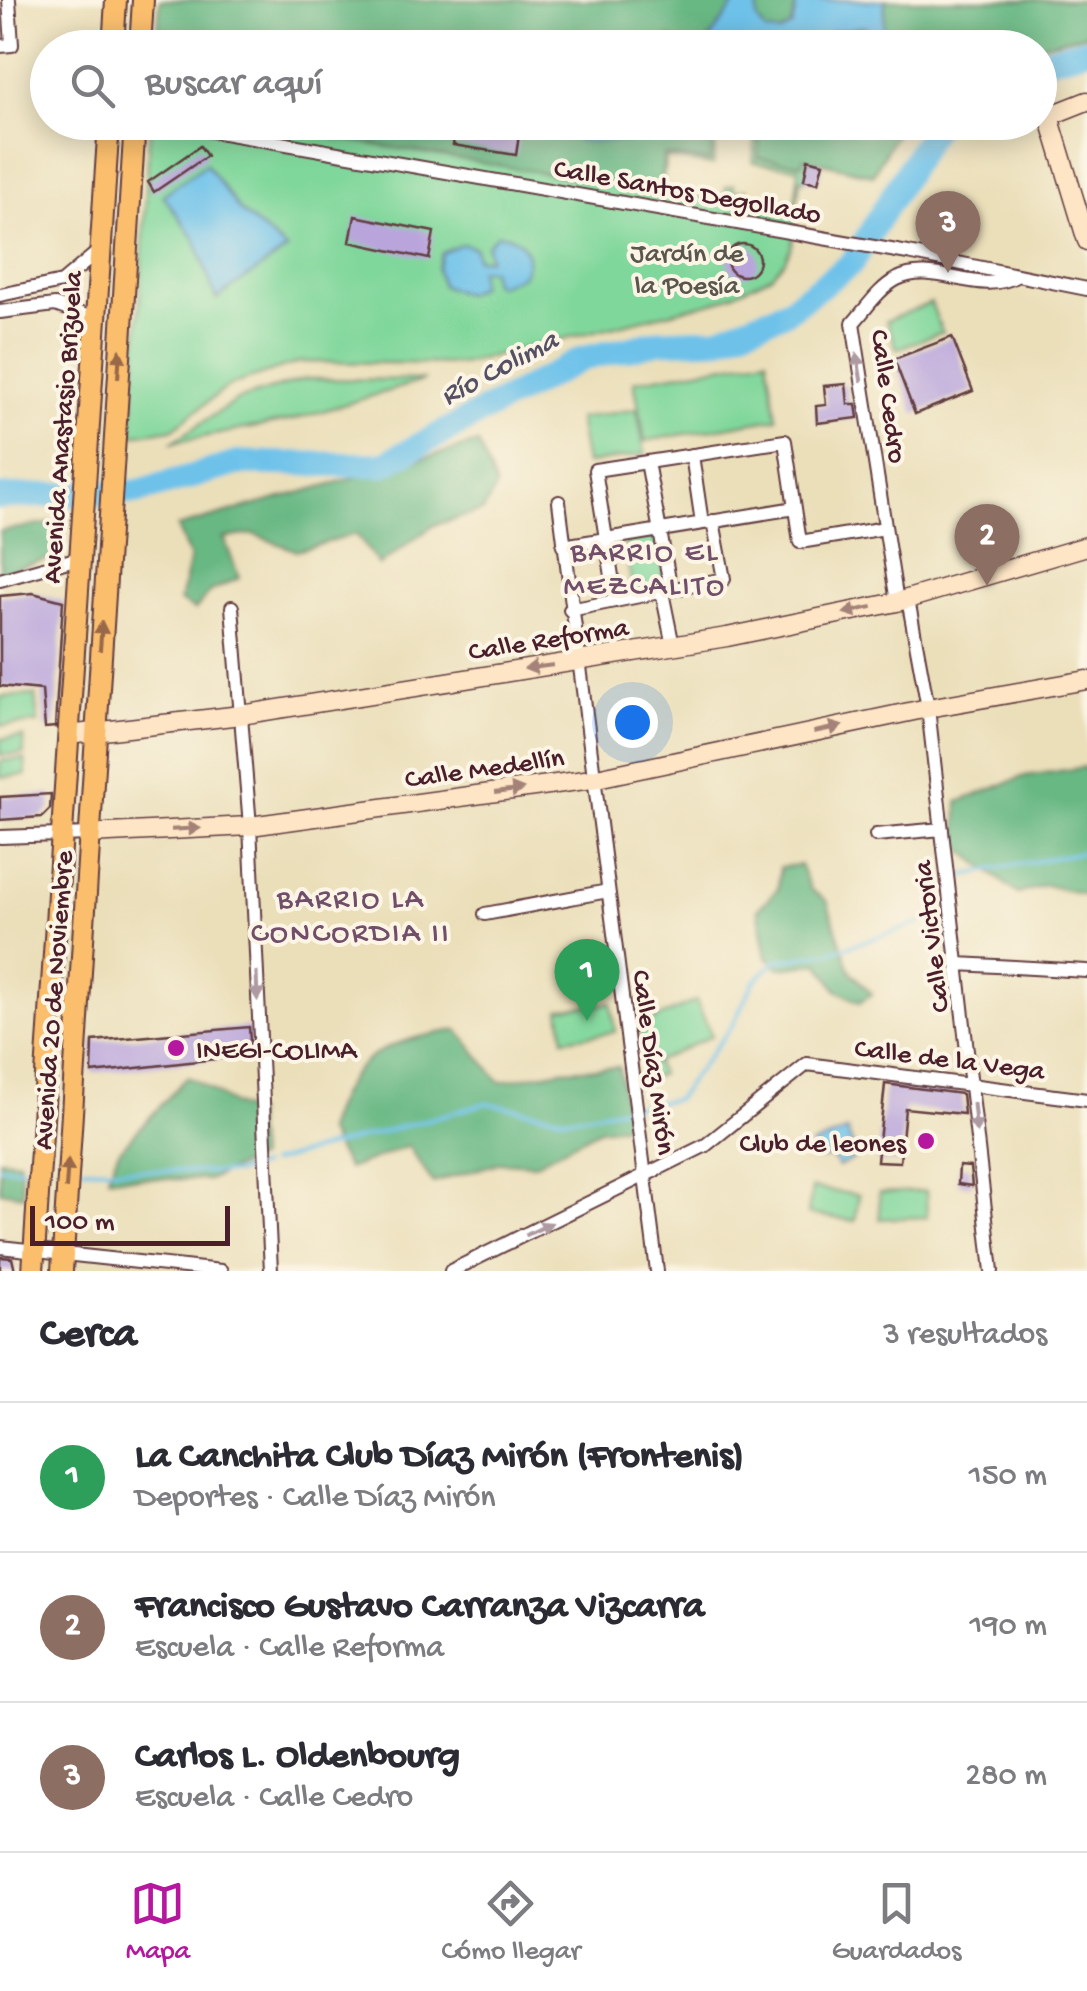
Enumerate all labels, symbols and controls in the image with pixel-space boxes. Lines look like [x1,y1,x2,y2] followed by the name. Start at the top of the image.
[30,30,1057,140] search box
[65,58,120,113] icon: search
[145,63,323,107] text: Buscar aquí
[551,154,823,233] street label: Calle Santos Degollado
[916,190,980,273] pin: 3
[630,239,744,304] park label: Jardín de la Poesía
[37,268,92,585] street label: Avenida Anastasio Brizuela
[435,323,567,415] water label: Río Colima
[861,328,912,466] street label: Calle Cedro
[111,348,127,380] one-way arrow
[850,351,866,383] one-way arrow
[954,504,1020,586] pin: 2
[563,537,727,606] district label: BARRIO EL MEZCALITO
[843,602,874,618] one-way arrow
[466,612,633,670] street label: Calle Reforma
[93,620,109,652] one-way arrow
[522,659,554,675] one-way arrow
[607,697,658,748] your location
[813,721,844,737] one-way arrow
[403,743,567,798] street label: Calle Medellín
[493,782,525,798] one-way arrow
[171,821,203,837] one-way arrow
[29,849,82,1151] street label: Avenida 20 de Noviembre
[908,857,959,1014] street label: Calle Victoria
[251,884,451,953] district label: BARRIO LA CONCORDIA II
[554,938,620,1021] pin: 1
[622,968,681,1158] street label: Calle Díaz Mirón
[249,971,265,1003] one-way arrow
[852,1033,1048,1090] street label: Calle de la Vega
[196,1036,358,1069] place label: INEGI-COLIMA
[165,1037,187,1059] marker: INEGI-COLIMA
[967,1102,983,1134] one-way arrow
[739,1129,907,1162] place label: Club de leones
[915,1130,937,1152] marker: Club de leones
[60,1157,76,1189] one-way arrow
[30,1201,230,1246] scale bar
[45,1207,115,1240] text: 100 m
[525,1221,554,1238] one-way arrow
[40,1312,137,1361] text: Cerca
[883,1317,1047,1355] text: 3 resultados
[135,1436,744,1480] text: La Canchita Club Díaz Mirón (Frontenis)
[66,1458,79,1496] text: 1
[969,1458,1047,1496] text: 150 m
[135,1480,495,1518] text: Deportes · Calle Díaz Mirón
[135,1586,704,1630] text: Francisco Gustavo Carranza Vizcarra
[65,1608,80,1646] text: 2
[970,1608,1047,1646] text: 190 m
[135,1630,444,1668] text: Escuela · Calle Reforma
[135,1736,460,1780] text: Carlos L. Oldenbourg
[64,1758,81,1796] text: 3
[965,1758,1047,1796] text: 280 m
[135,1780,413,1818] text: Escuela · Calle Cedro
[126,1876,190,1969] tab: Mapa
[441,1876,580,1969] tab: Cómo llegar
[832,1876,961,1969] tab: Guardados

